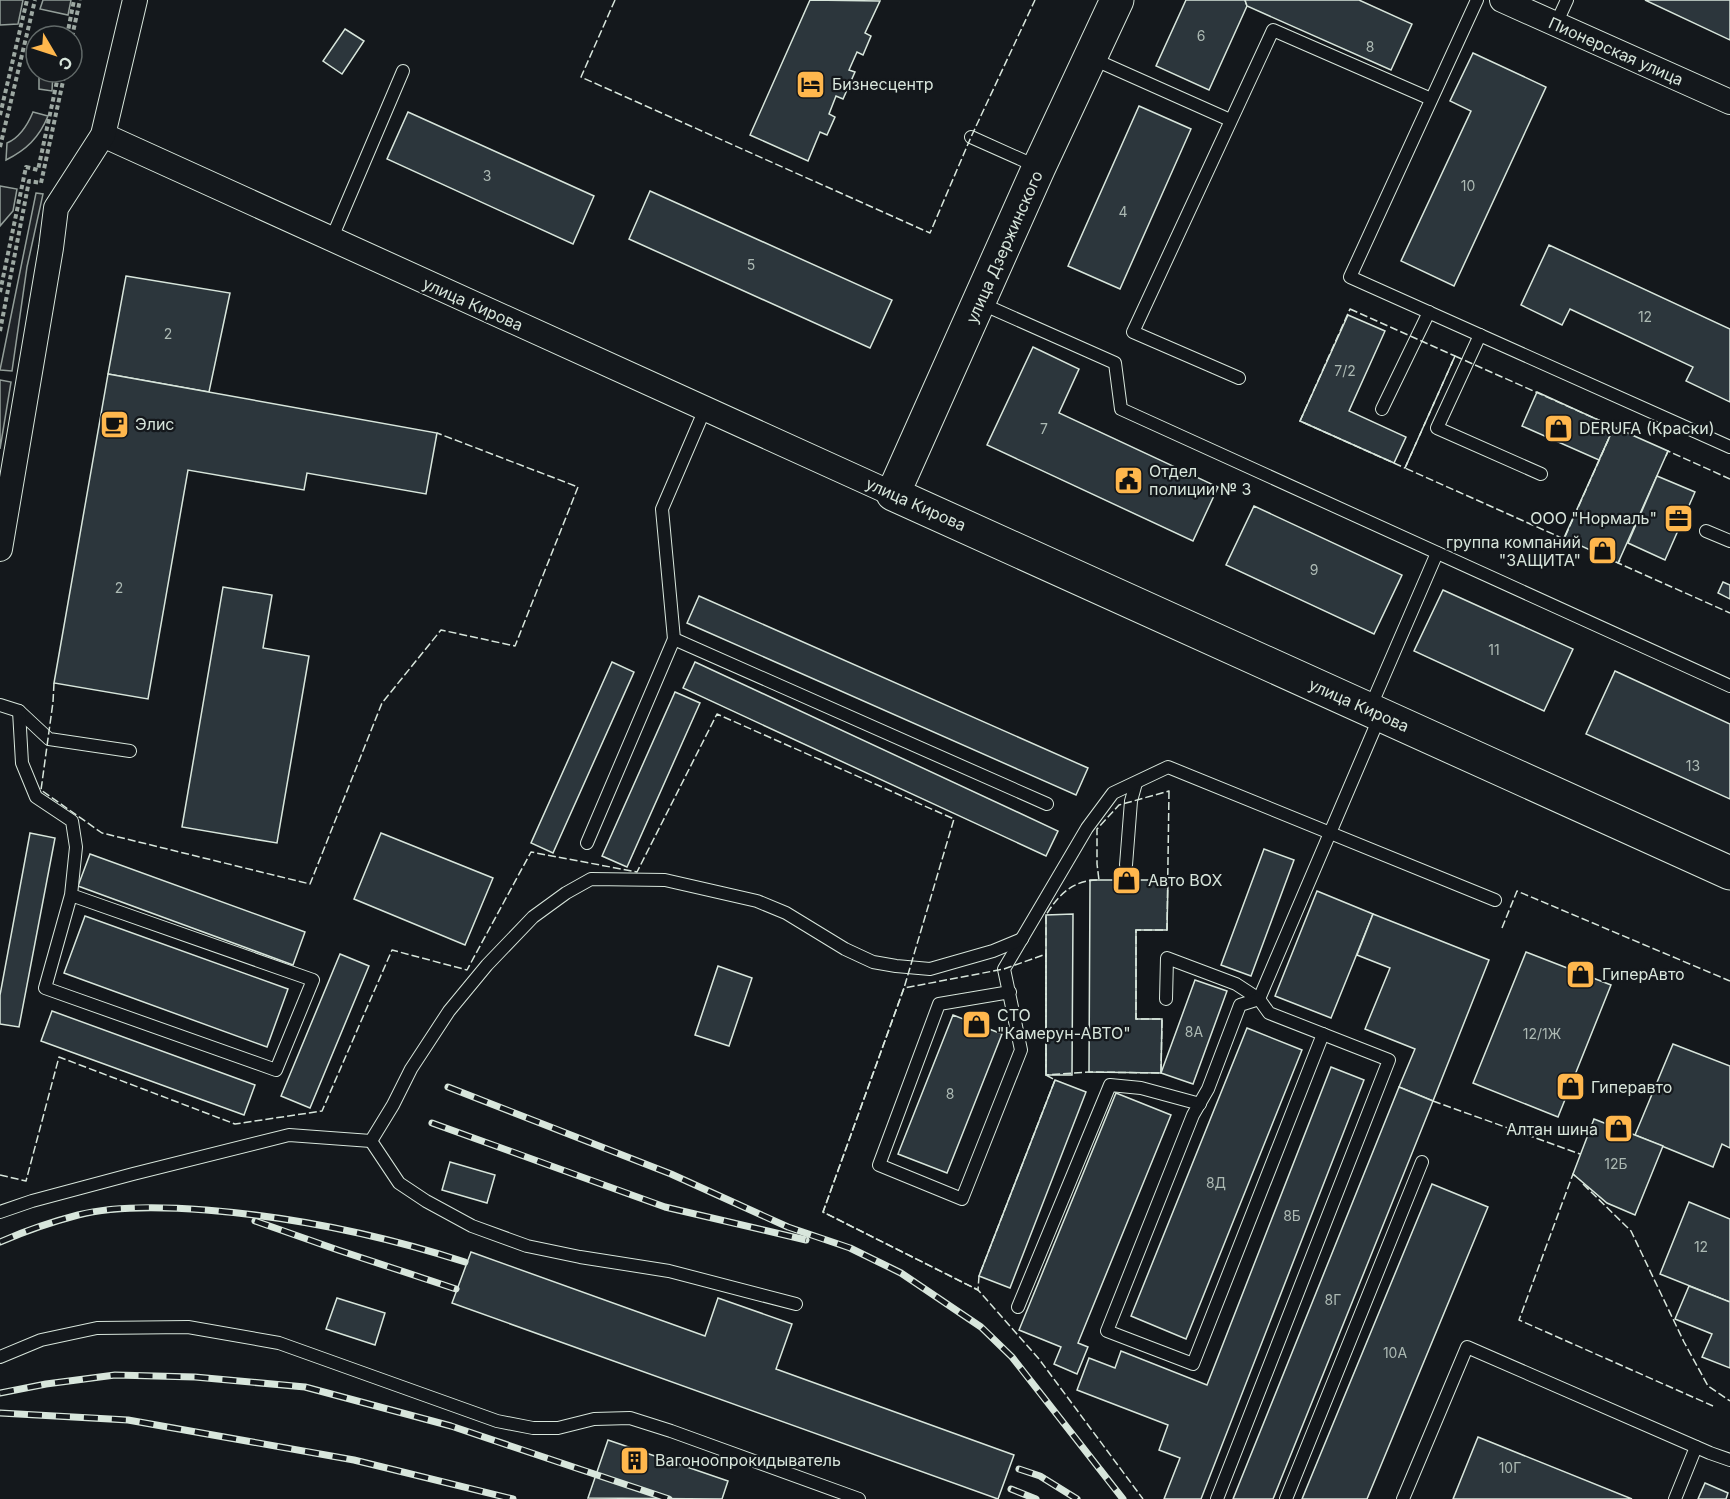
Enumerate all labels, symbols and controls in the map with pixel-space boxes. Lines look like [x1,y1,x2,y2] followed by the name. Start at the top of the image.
[1546,12,1686,90] street label: Пионерская улица
[24,24,84,84] north arrow
[1197,27,1205,44] house number: 6
[1366,38,1374,55] house number: 8
[54,53,77,74] text: С
[795,68,827,100] hotel icon: Бизнесцентр
[832,74,933,94] place label: Бизнесцентр
[483,167,491,184] house number: 3
[961,168,1047,326] street label: улица Дзержинского
[1461,177,1475,194] house number: 10
[1118,203,1128,220] house number: 4
[747,256,755,273] house number: 5
[420,273,526,335] street label: улица Кирова
[1638,308,1652,325] house number: 12
[164,325,172,342] house number: 2
[1334,362,1356,379] house number: 7/2
[98,408,130,440] cafe icon: Элис
[1542,412,1574,444] shop icon: DERUFA (Краски)
[135,414,175,434] place label: Элис
[1579,418,1715,438] place label: DERUFA (Краски)
[1040,420,1048,437] house number: 7
[1149,461,1252,499] place label: Отдел полиции № 3
[1112,464,1144,496] public building icon: Отдел полиции № 3
[863,473,969,535] street label: улица Кирова
[1662,502,1694,534] office icon: ООО "Нормаль"
[1530,508,1657,528] place label: ООО "Нормаль"
[1446,532,1581,570] place label: группа компаний "ЗАЩИТА"
[1586,535,1618,567] shop icon: группа компаний "ЗАЩИТА"
[1310,561,1318,578] house number: 9
[115,579,123,596] house number: 2
[1488,641,1500,658] house number: 11
[1306,674,1412,736] street label: улица Кирова
[1686,757,1700,774] house number: 13
[1111,864,1143,896] shop icon: Авто BOX
[1148,870,1223,890] place label: Авто BOX
[1565,958,1597,990] shop icon: ГиперАвто
[1602,964,1685,984] place label: ГиперАвто
[997,1005,1131,1043] place label: СТО "Камерун-АВТО"
[960,1008,992,1040] shop icon: СТО "Камерун-АВТО"
[1185,1023,1203,1040] house number: 8А
[1523,1025,1562,1042] house number: 12/1Ж
[1554,1071,1586,1103] shop icon: Гиперавто
[1591,1077,1672,1097] place label: Гиперавто
[946,1085,954,1102] house number: 8
[1603,1113,1635,1145] shop icon: Алтан шина
[1506,1119,1598,1139] place label: Алтан шина
[1604,1155,1628,1172] house number: 12Б
[1206,1174,1226,1191] house number: 8Д
[1283,1207,1301,1224] house number: 8Б
[1694,1238,1708,1255] house number: 12
[1325,1291,1341,1308] house number: 8Г
[1383,1344,1407,1361] house number: 10А
[618,1444,650,1476] building icon: Вагоноопрокидыватель
[655,1450,841,1470] place label: Вагоноопрокидыватель
[1499,1459,1521,1476] house number: 10Г

